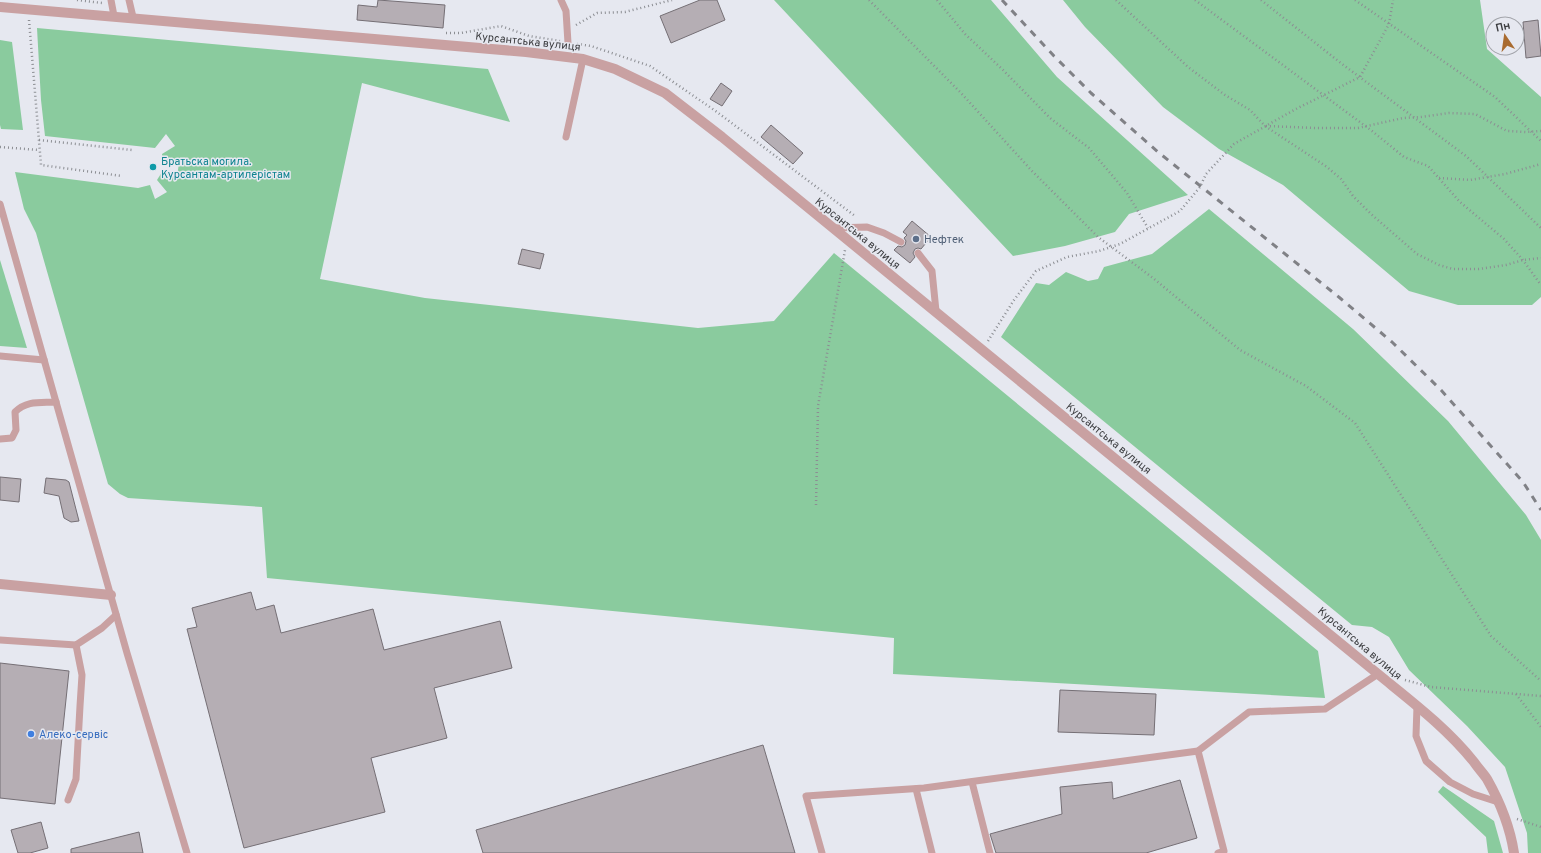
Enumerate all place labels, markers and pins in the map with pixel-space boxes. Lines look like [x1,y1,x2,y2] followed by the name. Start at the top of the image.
[161,155,290,182] place label: Братьска могила. Курсантам-артилерістам
[148,162,158,172] marker: Братьска могила. Курсантам-артилерістам
[924,233,964,247] place label: Нефтек
[911,234,921,244] marker: Нефтек
[39,728,108,742] place label: Алеко-сервіс
[26,729,36,739] marker: Алеко-сервіс

